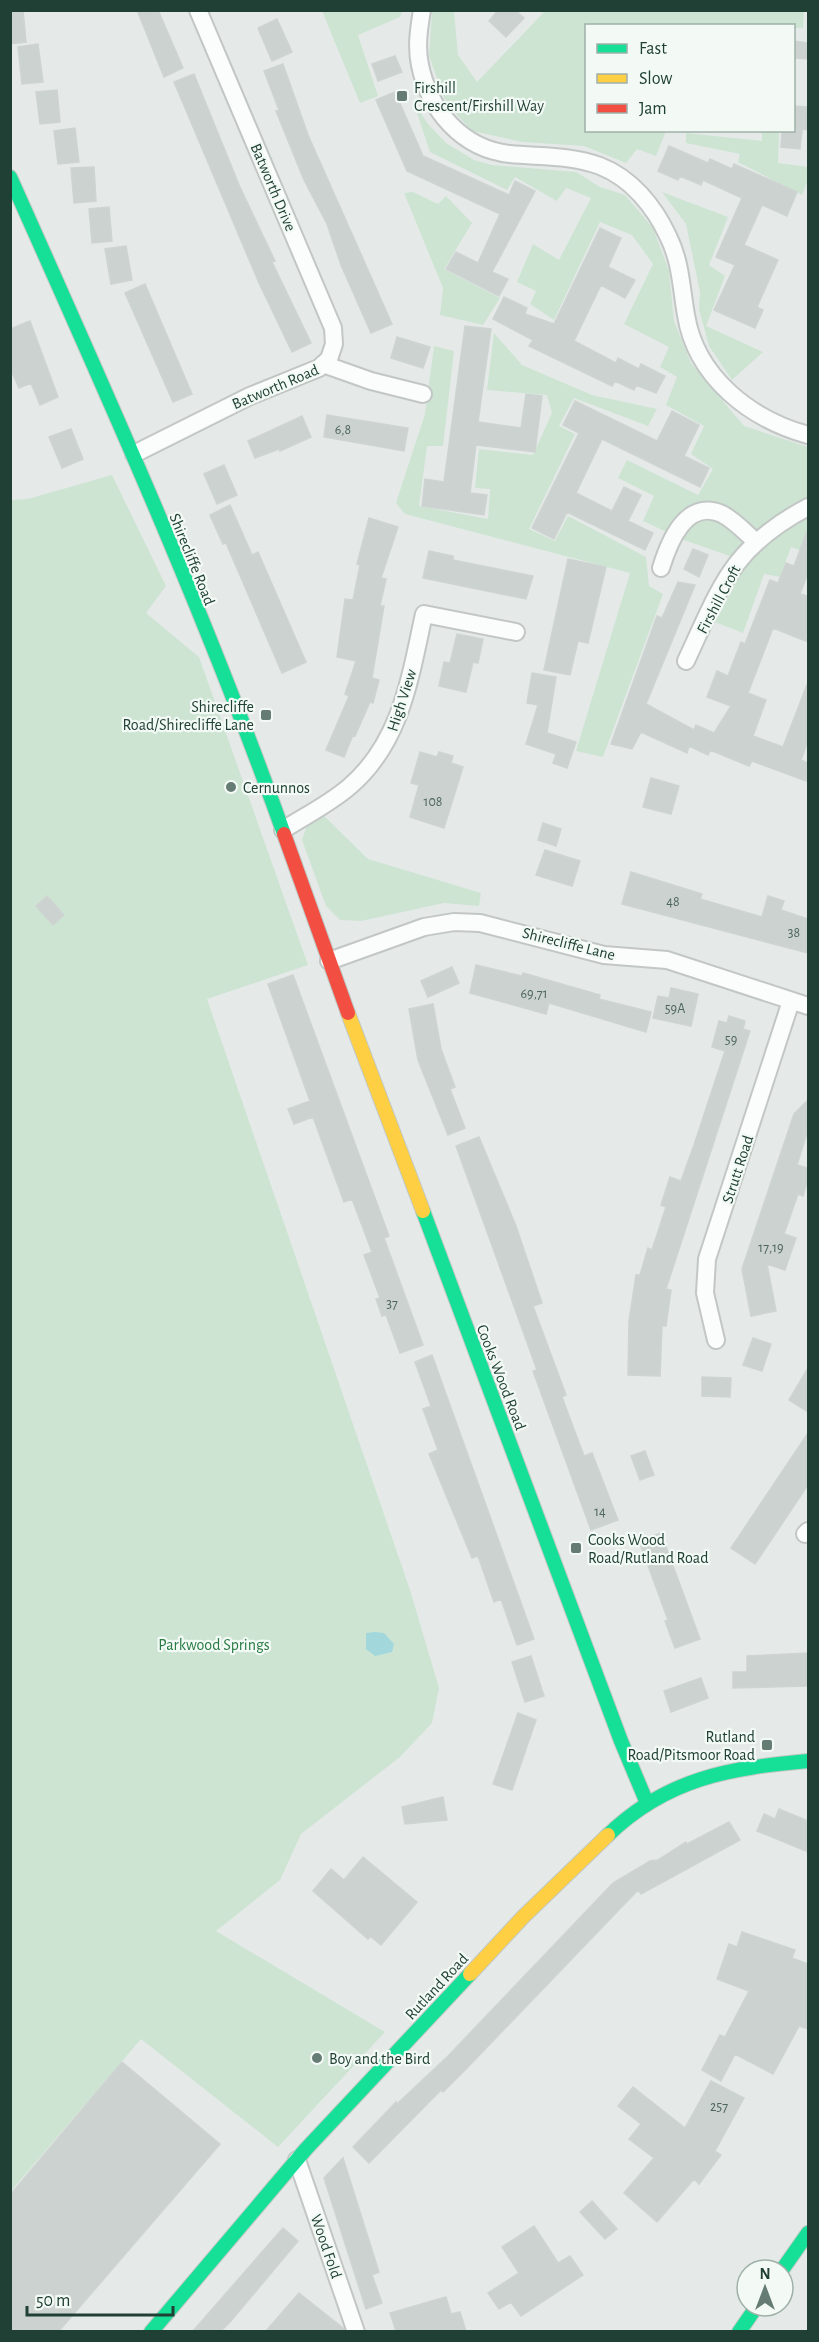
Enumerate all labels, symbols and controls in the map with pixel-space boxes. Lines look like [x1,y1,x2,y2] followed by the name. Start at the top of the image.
[585,24,795,132] legend
[639,40,667,58] text: Fast
[639,70,672,88] text: Slow
[414,80,544,115] place label: Firshill Crescent/Firshill Way
[395,89,409,103] marker: Firshill Crescent/Firshill Way
[639,100,667,118] text: Jam
[247,141,299,234] street label: Batworth Drive
[230,362,321,412] street label: Batworth Road
[335,423,351,437] house number: 6,8
[166,511,218,607] street label: Shirecliffe Road
[694,562,744,637] street label: Firshill Croft
[384,667,420,734] street label: High View
[123,699,254,733] place label: Shirecliffe Road/Shirecliffe Lane
[259,708,273,722] marker: Shirecliffe Road/Shirecliffe Lane
[224,780,238,794] marker: Cernunnos
[243,780,310,796] place label: Cernunnos
[424,795,442,809] house number: 108
[666,895,680,909] house number: 48
[521,925,617,963] street label: Shirecliffe Lane
[788,926,800,940] house number: 38
[520,987,548,1001] house number: 69,71
[665,1002,685,1016] house number: 59A
[725,1033,737,1047] house number: 59
[719,1133,756,1205] street label: Strutt Road
[758,1241,784,1255] house number: 17,19
[386,1297,398,1311] house number: 37
[474,1322,529,1432] street label: Cooks Wood Road
[594,1505,606,1519] house number: 14
[588,1532,708,1566] place label: Cooks Wood Road/Rutland Road
[569,1541,583,1555] marker: Cooks Wood Road/Rutland Road
[158,1637,270,1653] park label: Parkwood Springs
[627,1729,755,1763] place label: Rutland Road/Pitsmoor Road
[760,1738,774,1752] marker: Rutland Road/Pitsmoor Road
[402,1950,471,2023] street label: Rutland Road
[310,2051,324,2065] marker: Boy and the Bird
[329,2051,430,2068] place label: Boy and the Bird
[710,2100,728,2114] house number: 257
[308,2212,344,2280] street label: Wood Fold
[735,2258,795,2318] north arrow
[759,2266,771,2282] text: N
[27,2279,172,2317] scale bar
[36,2292,70,2310] text: 50 m

